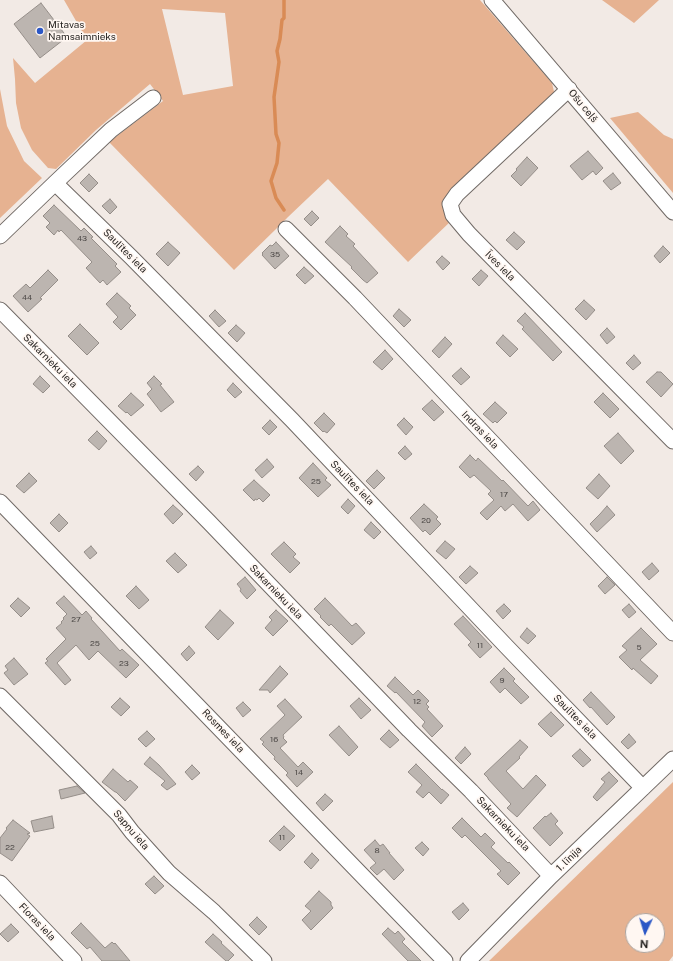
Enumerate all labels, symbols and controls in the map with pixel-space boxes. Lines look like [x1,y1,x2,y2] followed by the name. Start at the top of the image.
[48,19,116,42] place label: Mītavas Namsaimnieks
[35,26,45,36] marker: Mītavas Namsaimnieks
[566,87,600,125] street label: Ošu ceļš
[100,226,150,276] street label: Saulītes iela
[77,234,87,244] house number: 43
[482,248,518,284] street label: Īves iela
[270,250,280,260] house number: 35
[22,293,32,303] house number: 44
[21,332,79,390] street label: Sakarnieku iela
[459,409,501,451] street label: Indras iela
[328,458,376,508] street label: Saulītes iela
[311,477,321,487] house number: 25
[500,490,508,500] house number: 17
[421,516,431,526] house number: 20
[247,562,305,622] street label: Sakarnieku iela
[71,615,81,625] house number: 27
[90,639,100,649] house number: 25
[477,641,483,651] house number: 11
[636,643,642,653] house number: 5
[119,659,129,669] house number: 23
[500,676,504,686] house number: 9
[551,692,599,742] street label: Saulītes iela
[413,697,421,707] house number: 12
[199,707,247,755] street label: Rosmes iela
[270,735,278,745] house number: 16
[295,768,303,778] house number: 14
[474,794,532,854] street label: Sakarnieku iela
[110,808,152,852] street label: Sapņu iela
[279,833,285,843] house number: 11
[5,843,15,853] house number: 22
[554,844,584,874] street label: 1. līnija
[374,846,380,856] house number: 8
[16,901,58,943] street label: Floras iela
[625,913,665,953] north arrow
[640,938,649,950] text: N

